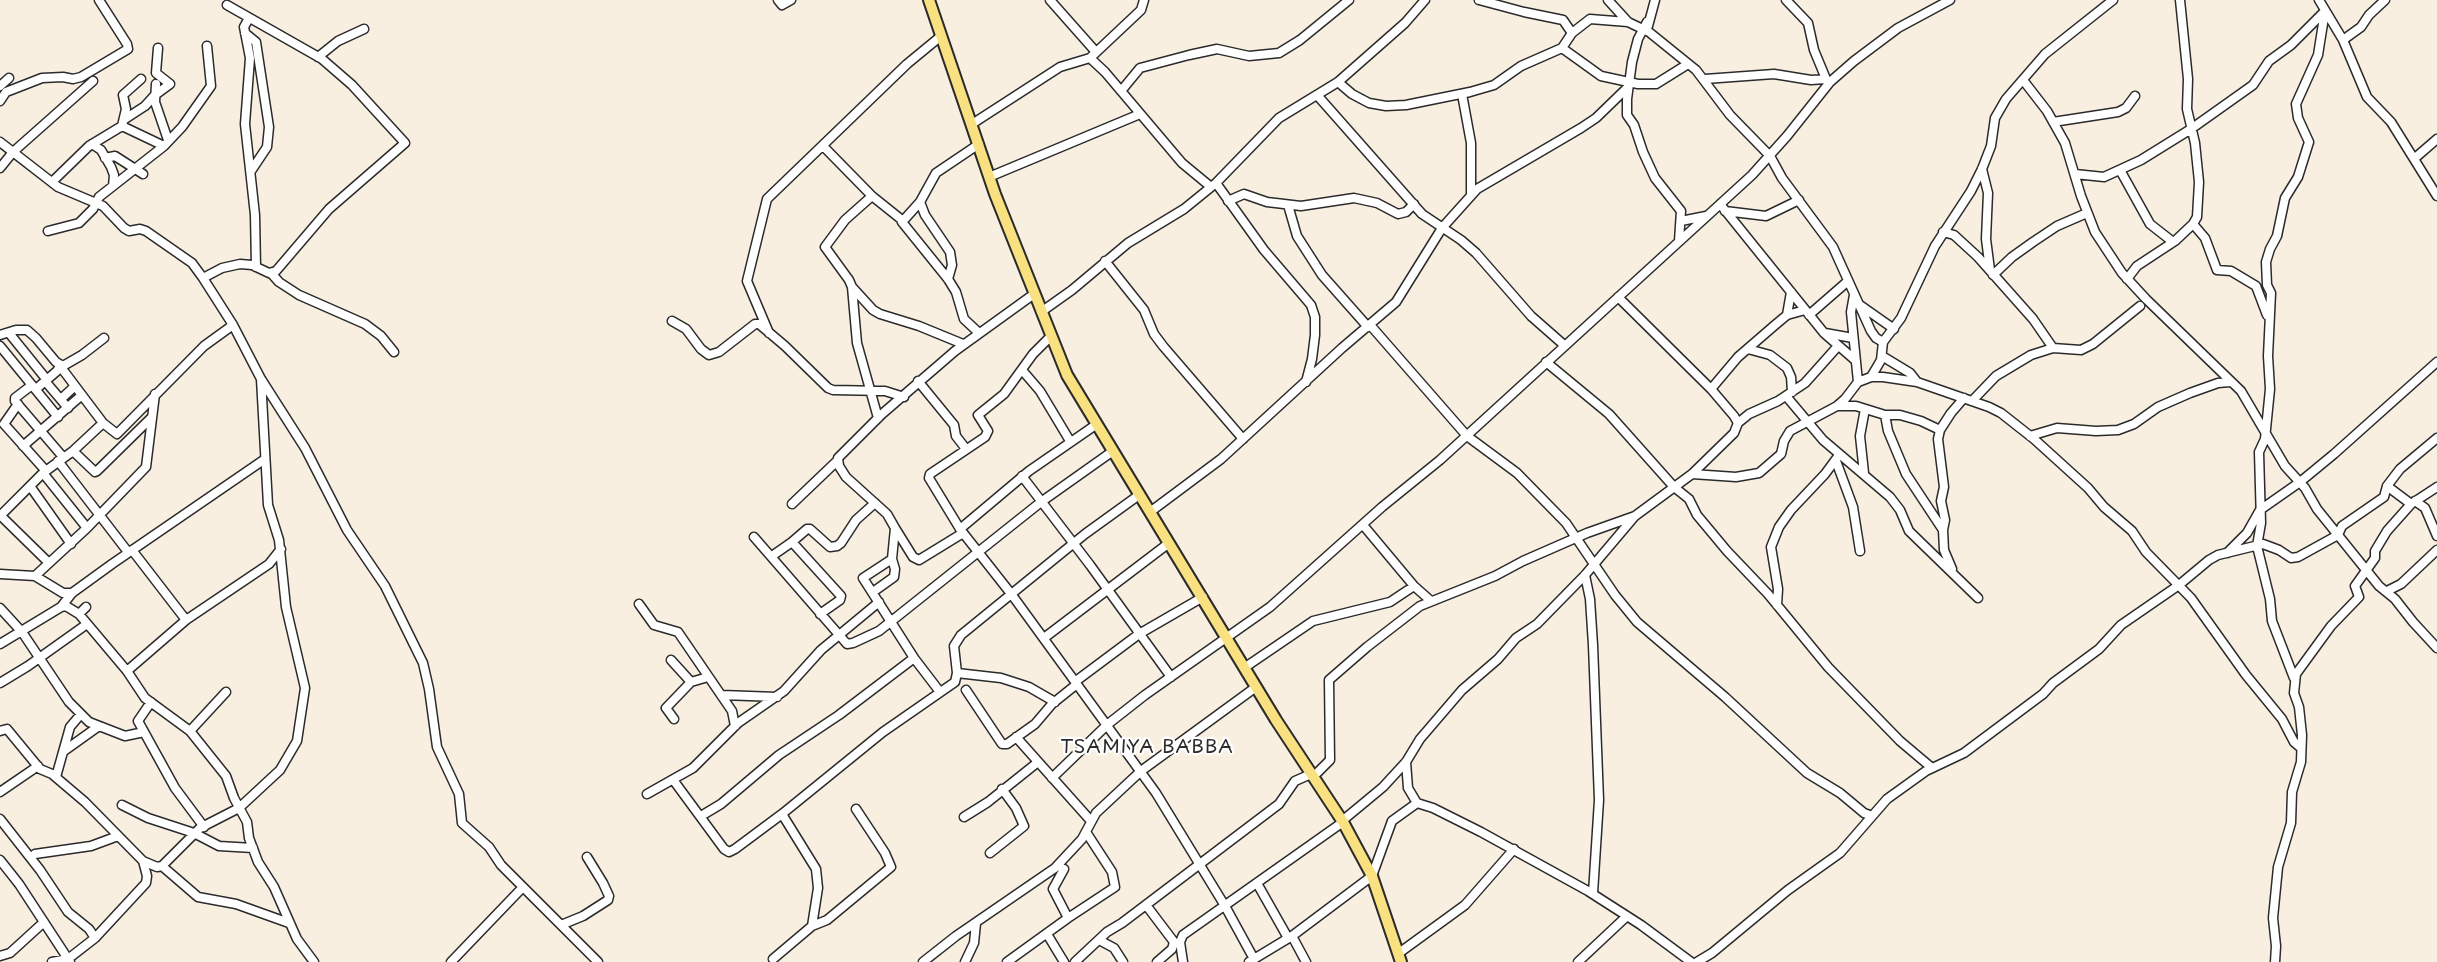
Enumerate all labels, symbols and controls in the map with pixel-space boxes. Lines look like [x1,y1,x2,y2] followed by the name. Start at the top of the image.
[1057,737,1237,759] district label: TSAMIYA BABBA

